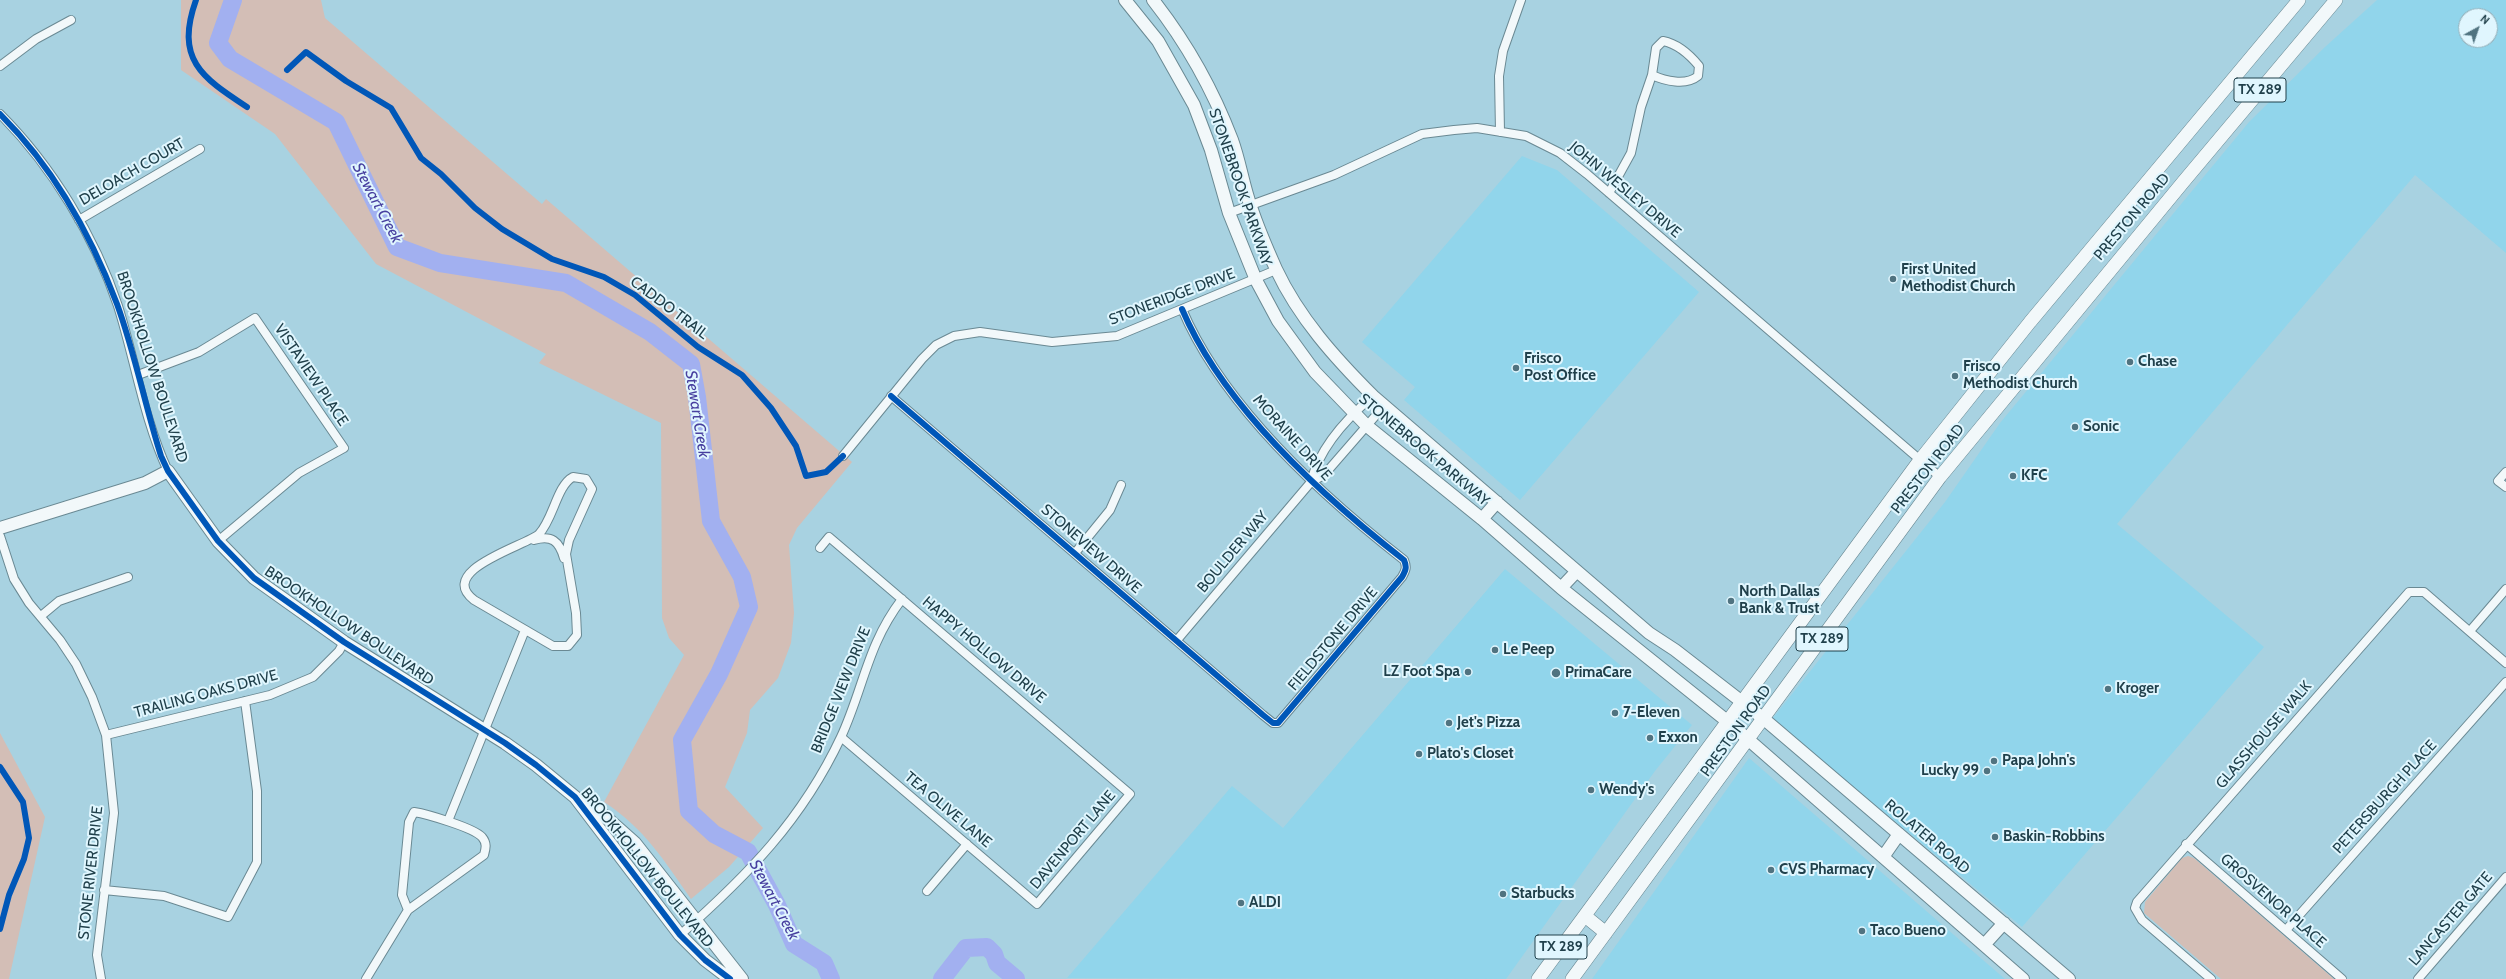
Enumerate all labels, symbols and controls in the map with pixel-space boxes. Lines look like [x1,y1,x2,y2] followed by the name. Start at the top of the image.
[2458,8,2498,48] north arrow
[2478,12,2493,27] text: N
[2234,78,2286,102] road number: TX 289
[1205,106,1275,268] street label: STONEBROOK PARKWAY
[76,135,188,209] street label: DELOACH COURT
[1566,138,1684,242] street label: JOHN WESLEY DRIVE
[348,160,406,246] water label: Stewart Creek
[2090,170,2174,264] street label: PRESTON ROAD
[1901,261,2016,296] place label: First United Methodist Church
[1106,265,1238,329] street label: STONERIDGE DRIVE
[113,269,191,465] street label: BROOKHOLLOW BOULEVARD
[627,273,711,343] street label: CADDO TRAIL
[1888,274,1898,284] marker: First United Methodist Church
[270,321,352,429] street label: VISTAVIEW PLACE
[1524,350,1596,385] place label: Frisco Post Office
[2138,353,2177,371] place label: Chase
[2125,357,2135,367] marker: Chase
[1963,358,2078,393] place label: Frisco Methodist Church
[1511,363,1521,373] marker: Frisco Post Office
[681,369,713,459] water label: Stewart Creek
[1950,371,1960,381] marker: Frisco Methodist Church
[1355,390,1493,510] street label: STONEBROOK PARKWAY
[1249,391,1335,485] street label: MORAINE DRIVE
[2083,418,2119,436] place label: Sonic
[1888,421,1968,517] street label: PRESTON ROAD
[2070,422,2080,432] marker: Sonic
[2021,467,2047,485] place label: KFC
[2008,471,2018,481] marker: KFC
[1037,501,1145,597] street label: STONEVIEW DRIVE
[1194,508,1272,596] street label: BOULDER WAY
[261,563,437,689] street label: BROOKHOLLOW BOULEVARD
[1284,583,1382,695] street label: FIELDSTONE DRIVE
[1739,583,1820,618] place label: North Dallas Bank & Trust
[918,593,1050,707] street label: HAPPY HOLLOW DRIVE
[1726,596,1736,606] marker: North Dallas Bank & Trust
[807,624,875,756] street label: BRIDGE VIEW DRIVE
[1796,627,1848,651] road number: TX 289
[1503,641,1554,659] place label: Le Peep
[1490,645,1500,655] marker: Le Peep
[1383,663,1460,681] place label: LZ Foot Spa
[1565,664,1632,682] place label: PrimaCare
[132,666,280,722] street label: TRAILING OAKS DRIVE
[1463,667,1473,677] marker: LZ Foot Spa
[1550,667,1562,679] marker: PrimaCare
[2212,678,2316,792] street label: GLASSHOUSE WALK
[2116,680,2159,698] place label: Kroger
[1697,682,1775,780] street label: PRESTON ROAD
[2103,684,2113,694] marker: Kroger
[1623,704,1680,722] place label: 7-Eleven
[1610,708,1620,718] marker: 7-Eleven
[1457,714,1520,732] place label: Jet's Pizza
[1444,718,1454,728] marker: Jet's Pizza
[1658,729,1698,747] place label: Exxon
[1645,733,1655,743] marker: Exxon
[2329,736,2441,858] street label: PETERSBURGH PLACE
[1427,745,1514,763] place label: Plato's Closet
[1414,749,1424,759] marker: Plato's Closet
[2002,752,2075,770] place label: Papa John's
[1989,756,1999,766] marker: Papa John's
[1921,762,1979,780] place label: Lucky 99
[1982,766,1992,776] marker: Lucky 99
[901,768,995,852] street label: TEA OLIVE LANE
[1599,781,1654,799] place label: Wendy's
[577,785,717,951] street label: BROOKHOLLOW BOULEVARD
[1586,785,1596,795] marker: Wendy's
[1027,787,1119,893] street label: DAVENPORT LANE
[1881,796,1973,878] street label: ROLATER ROAD
[75,805,107,941] street label: STONE RIVER DRIVE
[2003,828,2105,846] place label: Baskin-Robbins
[1990,832,2000,842] marker: Baskin-Robbins
[2216,850,2330,952] street label: GROSVENOR PLACE
[745,857,803,943] water label: Stewart Creek
[1779,861,1874,879] place label: CVS Pharmacy
[1766,865,1776,875] marker: CVS Pharmacy
[2405,869,2497,969] street label: LANCASTER GATE
[1511,885,1574,903] place label: Starbucks
[1498,889,1508,899] marker: Starbucks
[1249,894,1281,912] place label: ALDI
[1236,898,1246,908] marker: ALDI
[1870,922,1946,940] place label: Taco Bueno
[1857,926,1867,936] marker: Taco Bueno
[1535,935,1587,959] road number: TX 289

